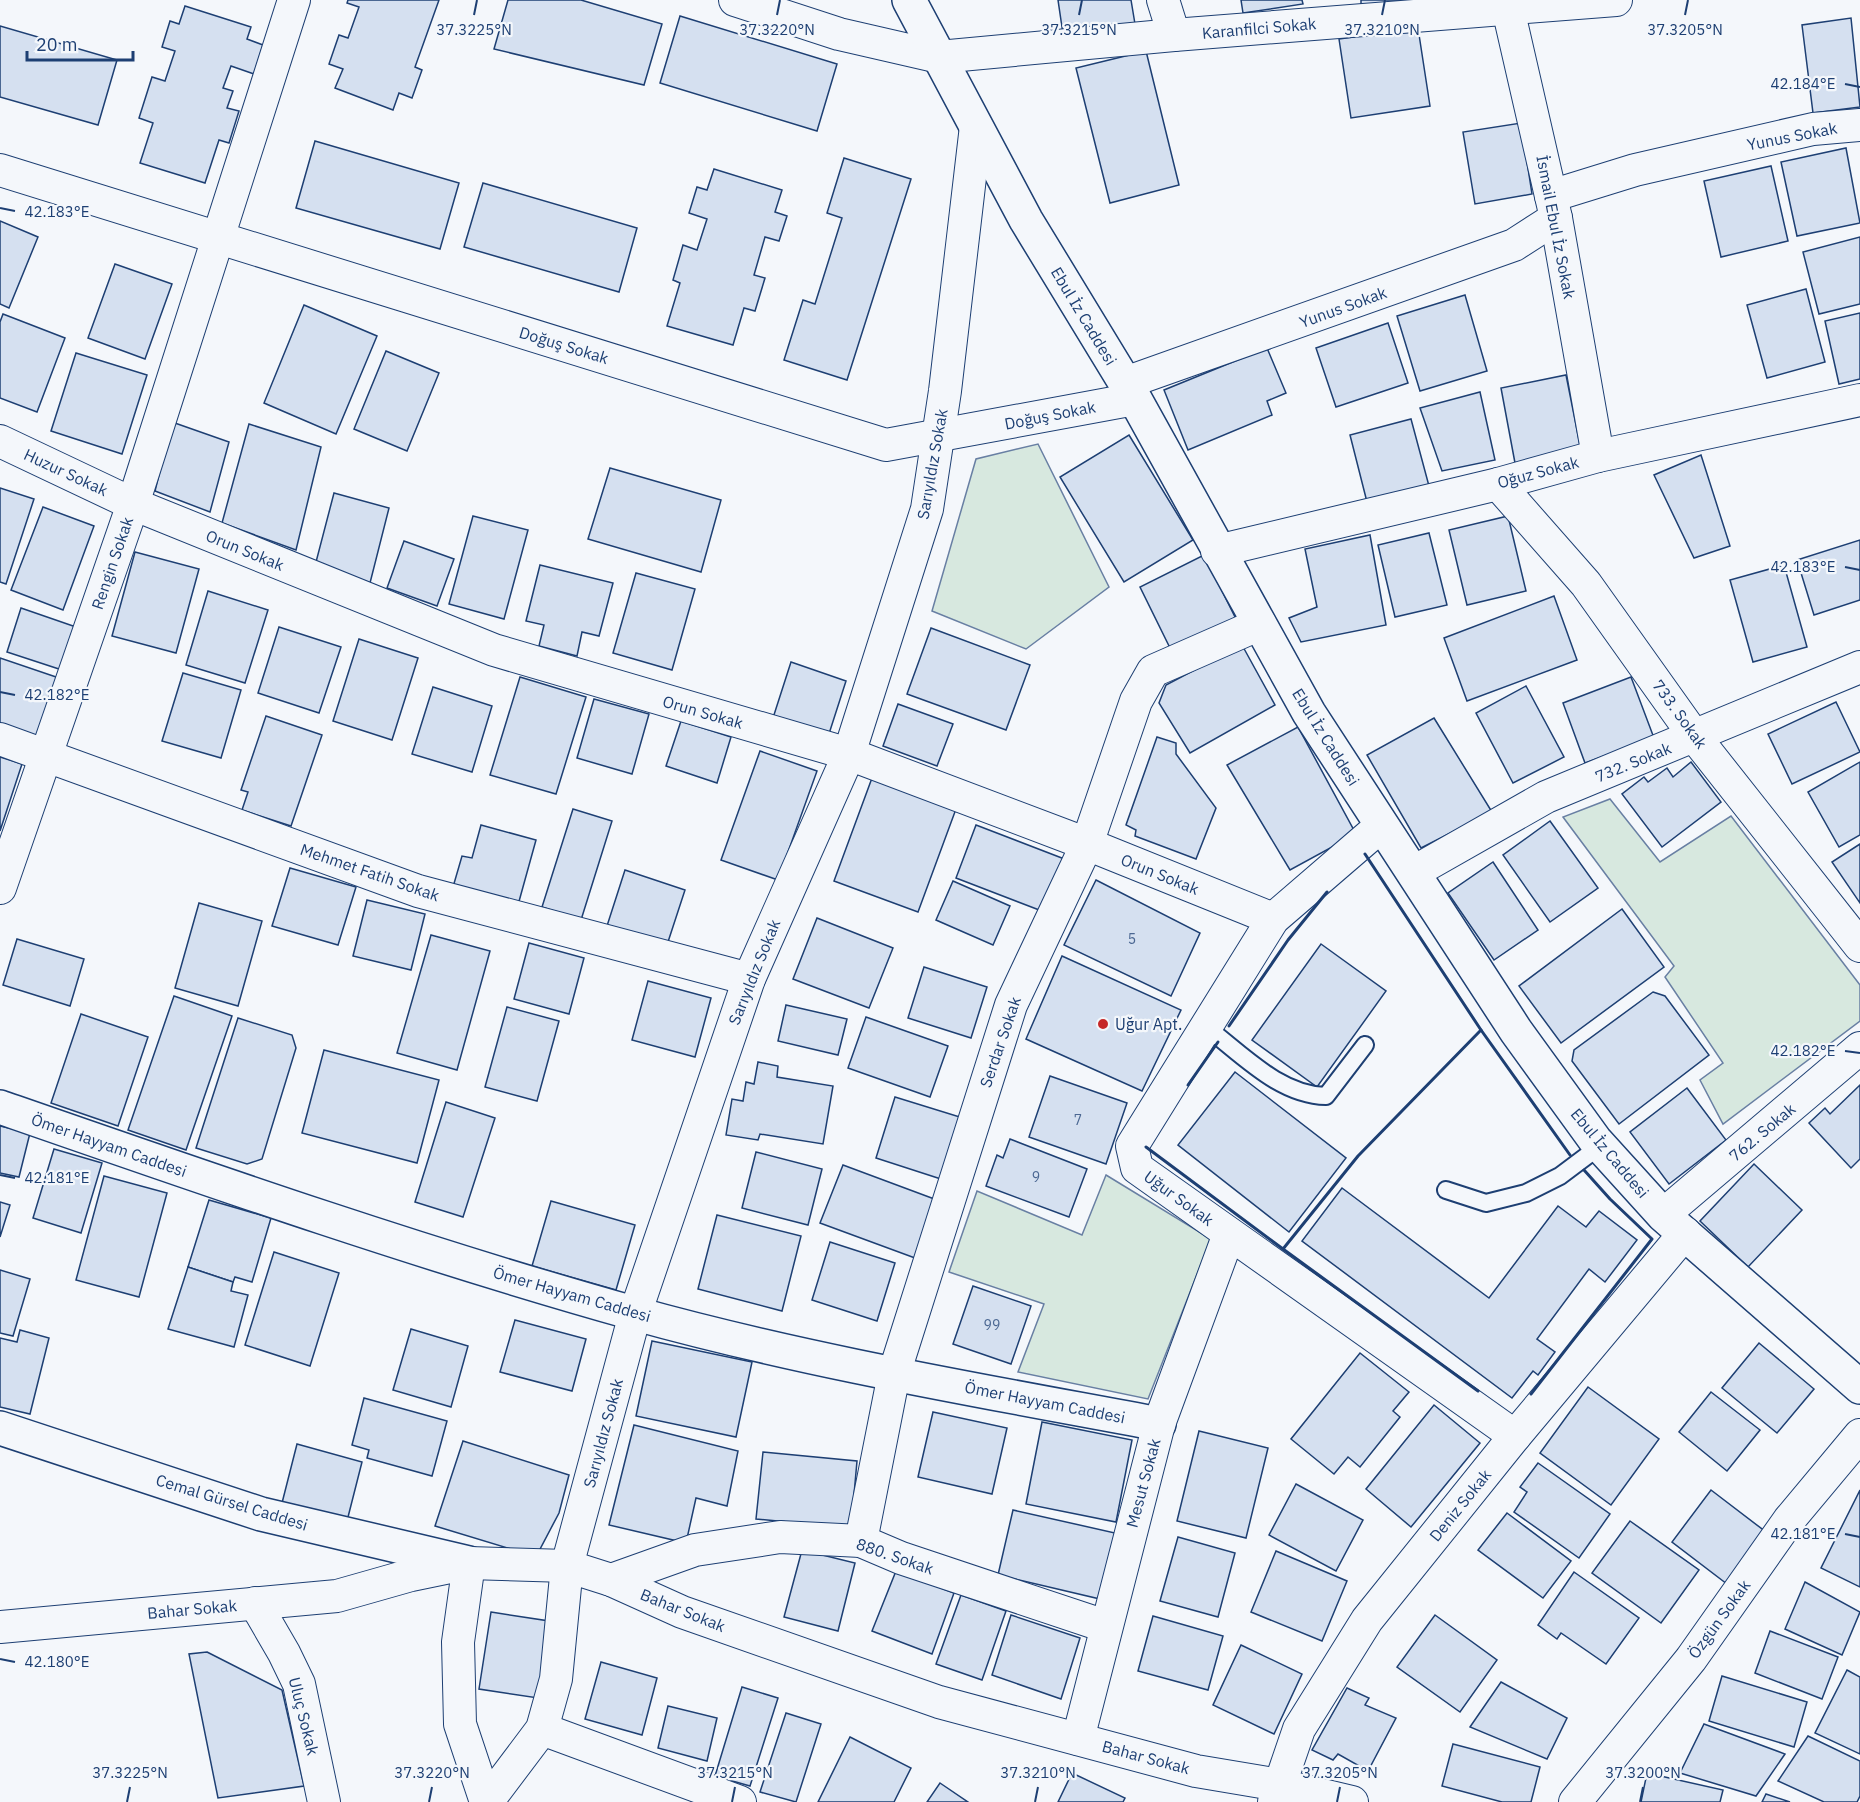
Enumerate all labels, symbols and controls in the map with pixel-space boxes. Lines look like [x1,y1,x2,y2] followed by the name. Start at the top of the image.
[1201,13,1318,43] street label: Karanfilci Sokak
[436,20,512,39] text: 37.3225°N
[739,20,815,39] text: 37.3220°N
[1041,20,1117,39] text: 37.3215°N
[1344,20,1420,39] text: 37.3210°N
[1647,20,1723,39] text: 37.3205°N
[27,24,134,62] scale bar
[36,33,78,56] text: 20 m
[1771,74,1835,93] text: 42.184°E
[1745,117,1839,155] street label: Yunus Sokak
[1532,154,1580,301] street label: İsmail Ebul İz Sokak
[25,202,89,221] text: 42.183°E
[1047,263,1121,369] street label: Ebul İz Caddesi
[1297,282,1390,332] street label: Yunus Sokak
[517,322,612,368] street label: Doğuş Sokak
[1003,396,1098,434] street label: Doğuş Sokak
[912,407,952,521] street label: Sarıyıldız Sokak
[21,444,112,500] street label: Huzur Sokak
[1495,451,1582,492] street label: Oğuz Sokak
[87,513,137,612] street label: Rengin Sokak
[203,525,288,575] street label: Orun Sokak
[1771,557,1835,576] text: 42.183°E
[1648,676,1712,753] street label: 733. Sokak
[25,685,89,704] text: 42.182°E
[1288,685,1364,789] street label: Ebul İz Caddesi
[660,691,746,733] street label: Orun Sokak
[1592,737,1675,786] street label: 732. Sokak
[298,839,443,905] street label: Mehmet Fatih Sokak
[1118,849,1203,899] street label: Orun Sokak
[724,916,784,1028] street label: Sarıyıldız Sokak
[1128,930,1136,948] house number: 5
[975,993,1025,1090] street label: Serdar Sokak
[1115,1014,1182,1034] place label: Uğur Apt.
[1096,1017,1110,1031] marker: Uğur Apt.
[1771,1041,1835,1060] text: 42.182°E
[1725,1098,1800,1166] street label: 762. Sokak
[1567,1104,1653,1202] street label: Ebul İz Caddesi
[29,1109,189,1181] street label: Ömer Hayyam Caddesi
[1074,1111,1082,1129] house number: 7
[1140,1166,1218,1230] street label: Uğur Sokak
[25,1168,89,1187] text: 42.181°E
[1032,1168,1040,1186] house number: 9
[491,1262,653,1326] street label: Ömer Hayyam Caddesi
[984,1316,1000,1334] house number: 99
[579,1376,627,1490] street label: Sarıyıldız Sokak
[963,1377,1127,1427] street label: Ömer Hayyam Caddesi
[1121,1436,1165,1530] street label: Mesut Sokak
[1425,1464,1496,1545] street label: Deniz Sokak
[154,1469,310,1535] street label: Cemal Gürsel Caddesi
[1771,1524,1835,1543] text: 42.181°E
[854,1533,937,1579] street label: 880. Sokak
[1684,1575,1755,1662] street label: Özgün Sokak
[638,1584,729,1636] street label: Bahar Sokak
[146,1595,238,1623] street label: Bahar Sokak
[25,1652,89,1671] text: 42.180°E
[285,1675,323,1758] street label: Uluç Sokak
[1100,1736,1193,1778] street label: Bahar Sokak
[92,1763,168,1782] text: 37.3225°N
[394,1763,470,1782] text: 37.3220°N
[697,1763,773,1782] text: 37.3215°N
[1000,1763,1076,1782] text: 37.3210°N
[1302,1763,1378,1782] text: 37.3205°N
[1605,1763,1681,1782] text: 37.3200°N

